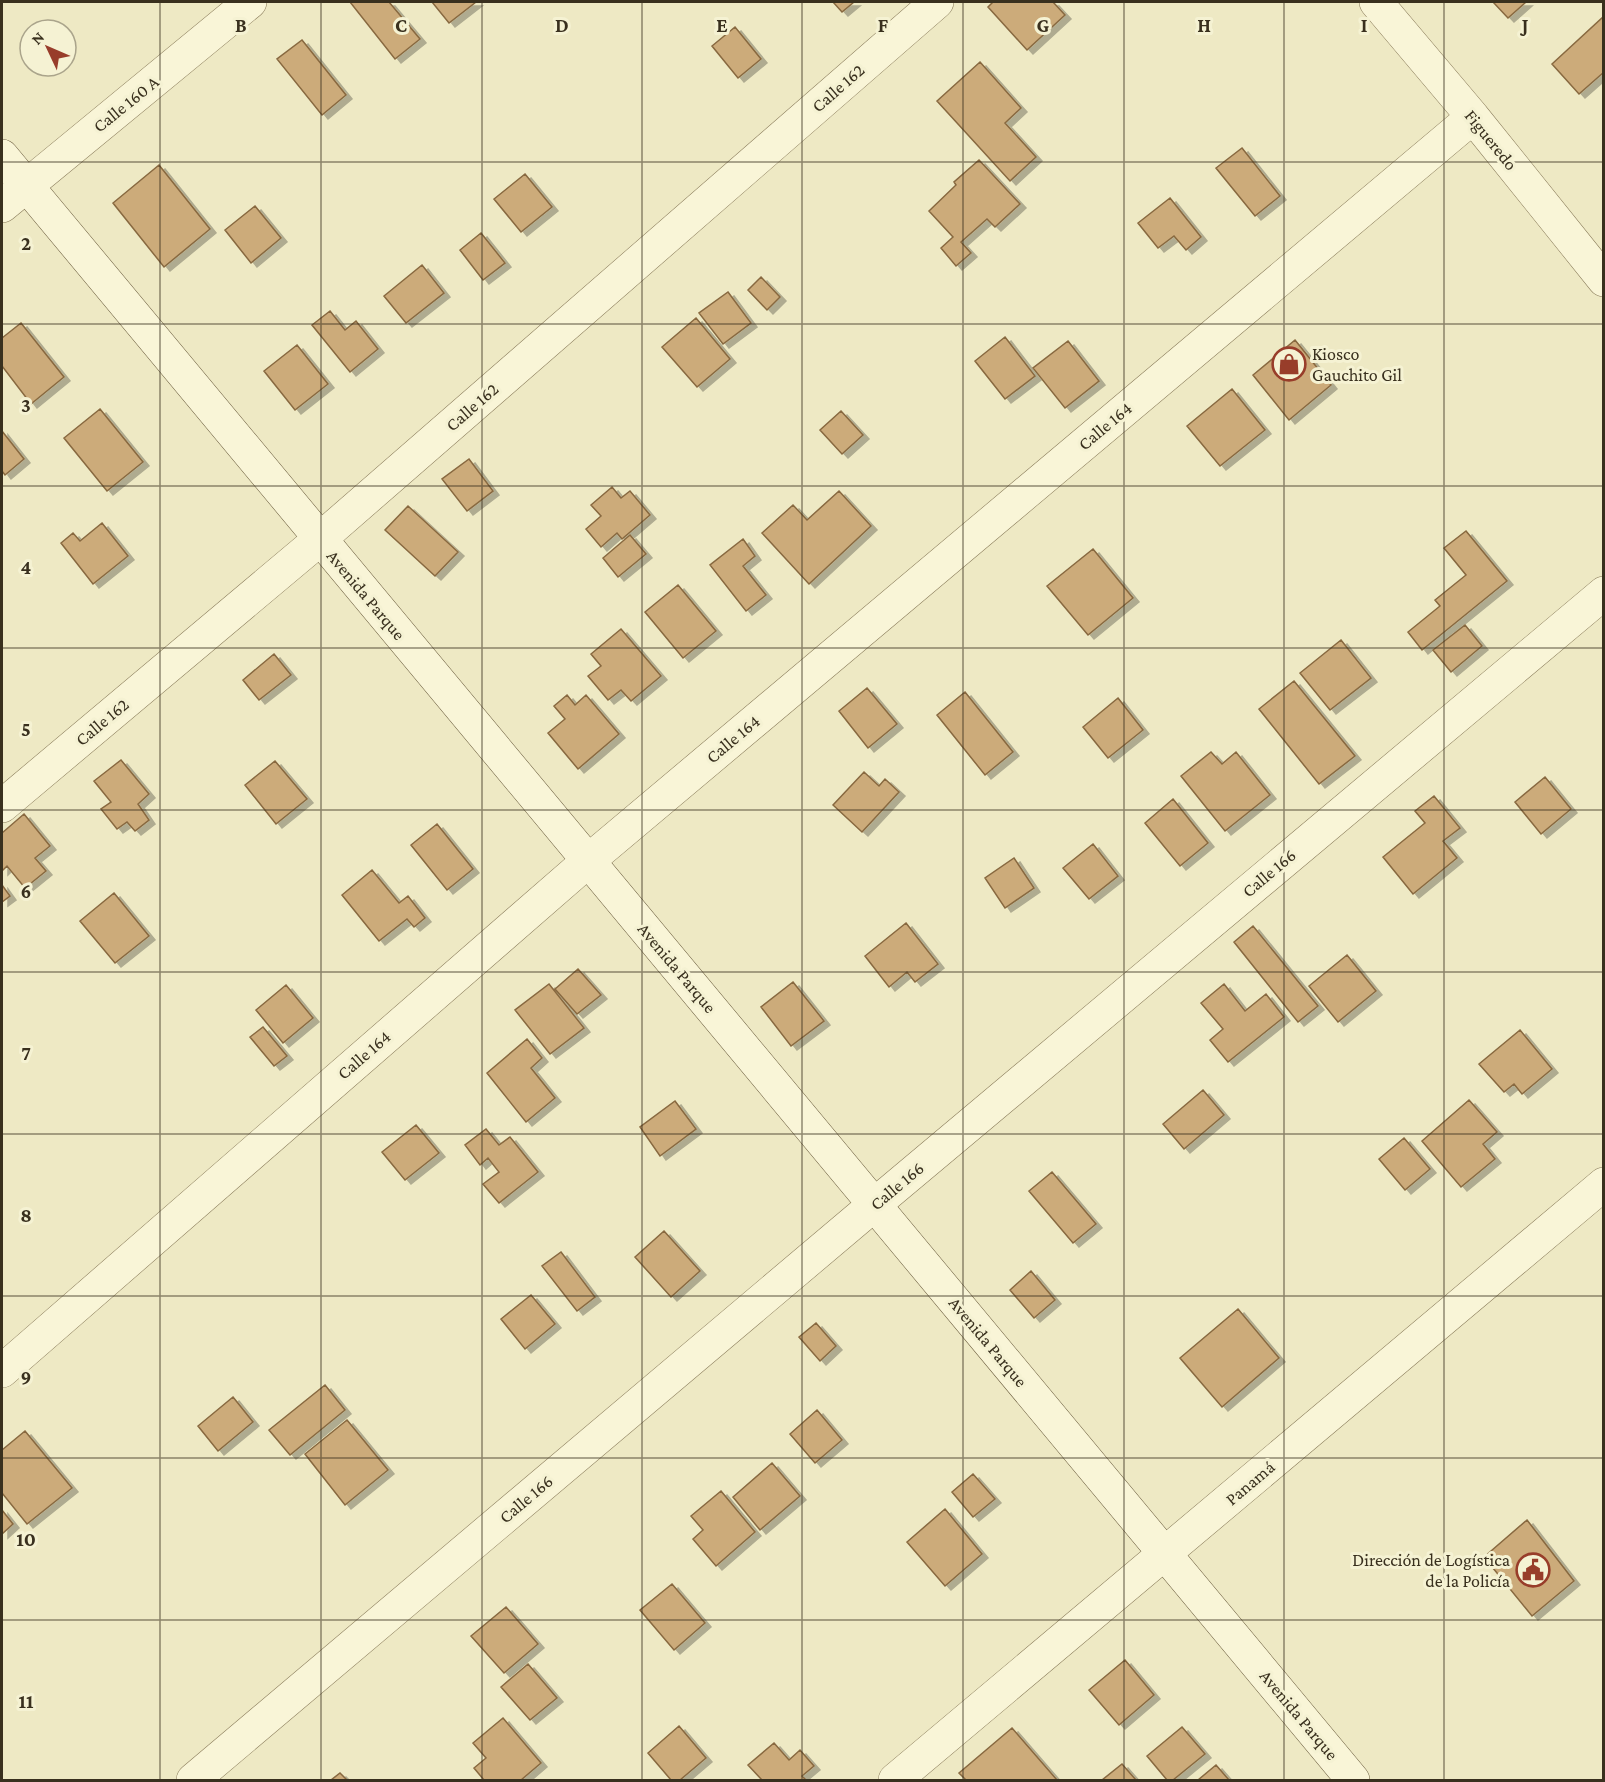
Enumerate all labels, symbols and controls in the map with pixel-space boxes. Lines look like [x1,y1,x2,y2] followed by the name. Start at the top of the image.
[235,14,247,36] text: B
[395,14,407,36] text: C
[555,14,569,36] text: D
[716,14,728,36] text: E
[878,14,889,36] text: F
[1037,14,1050,36] text: G
[1197,14,1211,36] text: H
[1361,14,1368,36] text: I
[1520,14,1529,36] text: J
[18,18,78,78] north arrow
[28,28,48,48] text: N
[808,60,868,116] street label: Calle 162
[89,71,163,136] street label: Calle 160 A
[1461,106,1521,174] street label: Figueredo
[21,232,31,254] text: 2
[1312,344,1402,385] place label: Kiosco Gauchito Gil
[1271,346,1307,382] shop icon: Kiosco Gauchito Gil
[442,379,502,435] street label: Calle 162
[21,394,31,416] text: 3
[1074,398,1136,454] street label: Calle 164
[323,546,409,644] street label: Avenida Parque
[21,556,32,578] text: 4
[71,694,133,750] street label: Calle 162
[702,711,764,767] street label: Calle 164
[21,718,31,740] text: 5
[1238,845,1300,901] street label: Calle 166
[21,880,31,902] text: 6
[634,919,720,1017] street label: Avenida Parque
[333,1026,395,1084] street label: Calle 164
[21,1042,31,1064] text: 7
[866,1158,928,1214] street label: Calle 166
[20,1204,32,1226] text: 8
[945,1293,1031,1391] street label: Avenida Parque
[21,1366,31,1388] text: 9
[1221,1457,1279,1509] street label: Panamá
[495,1471,557,1527] street label: Calle 166
[16,1528,36,1550] text: 10
[1352,1550,1510,1591] place label: Dirección de Logística de la Policía
[1515,1552,1551,1588] public building icon: Dirección de Logística de la Policía
[1256,1666,1342,1764] street label: Avenida Parque
[19,1690,34,1712] text: 11

